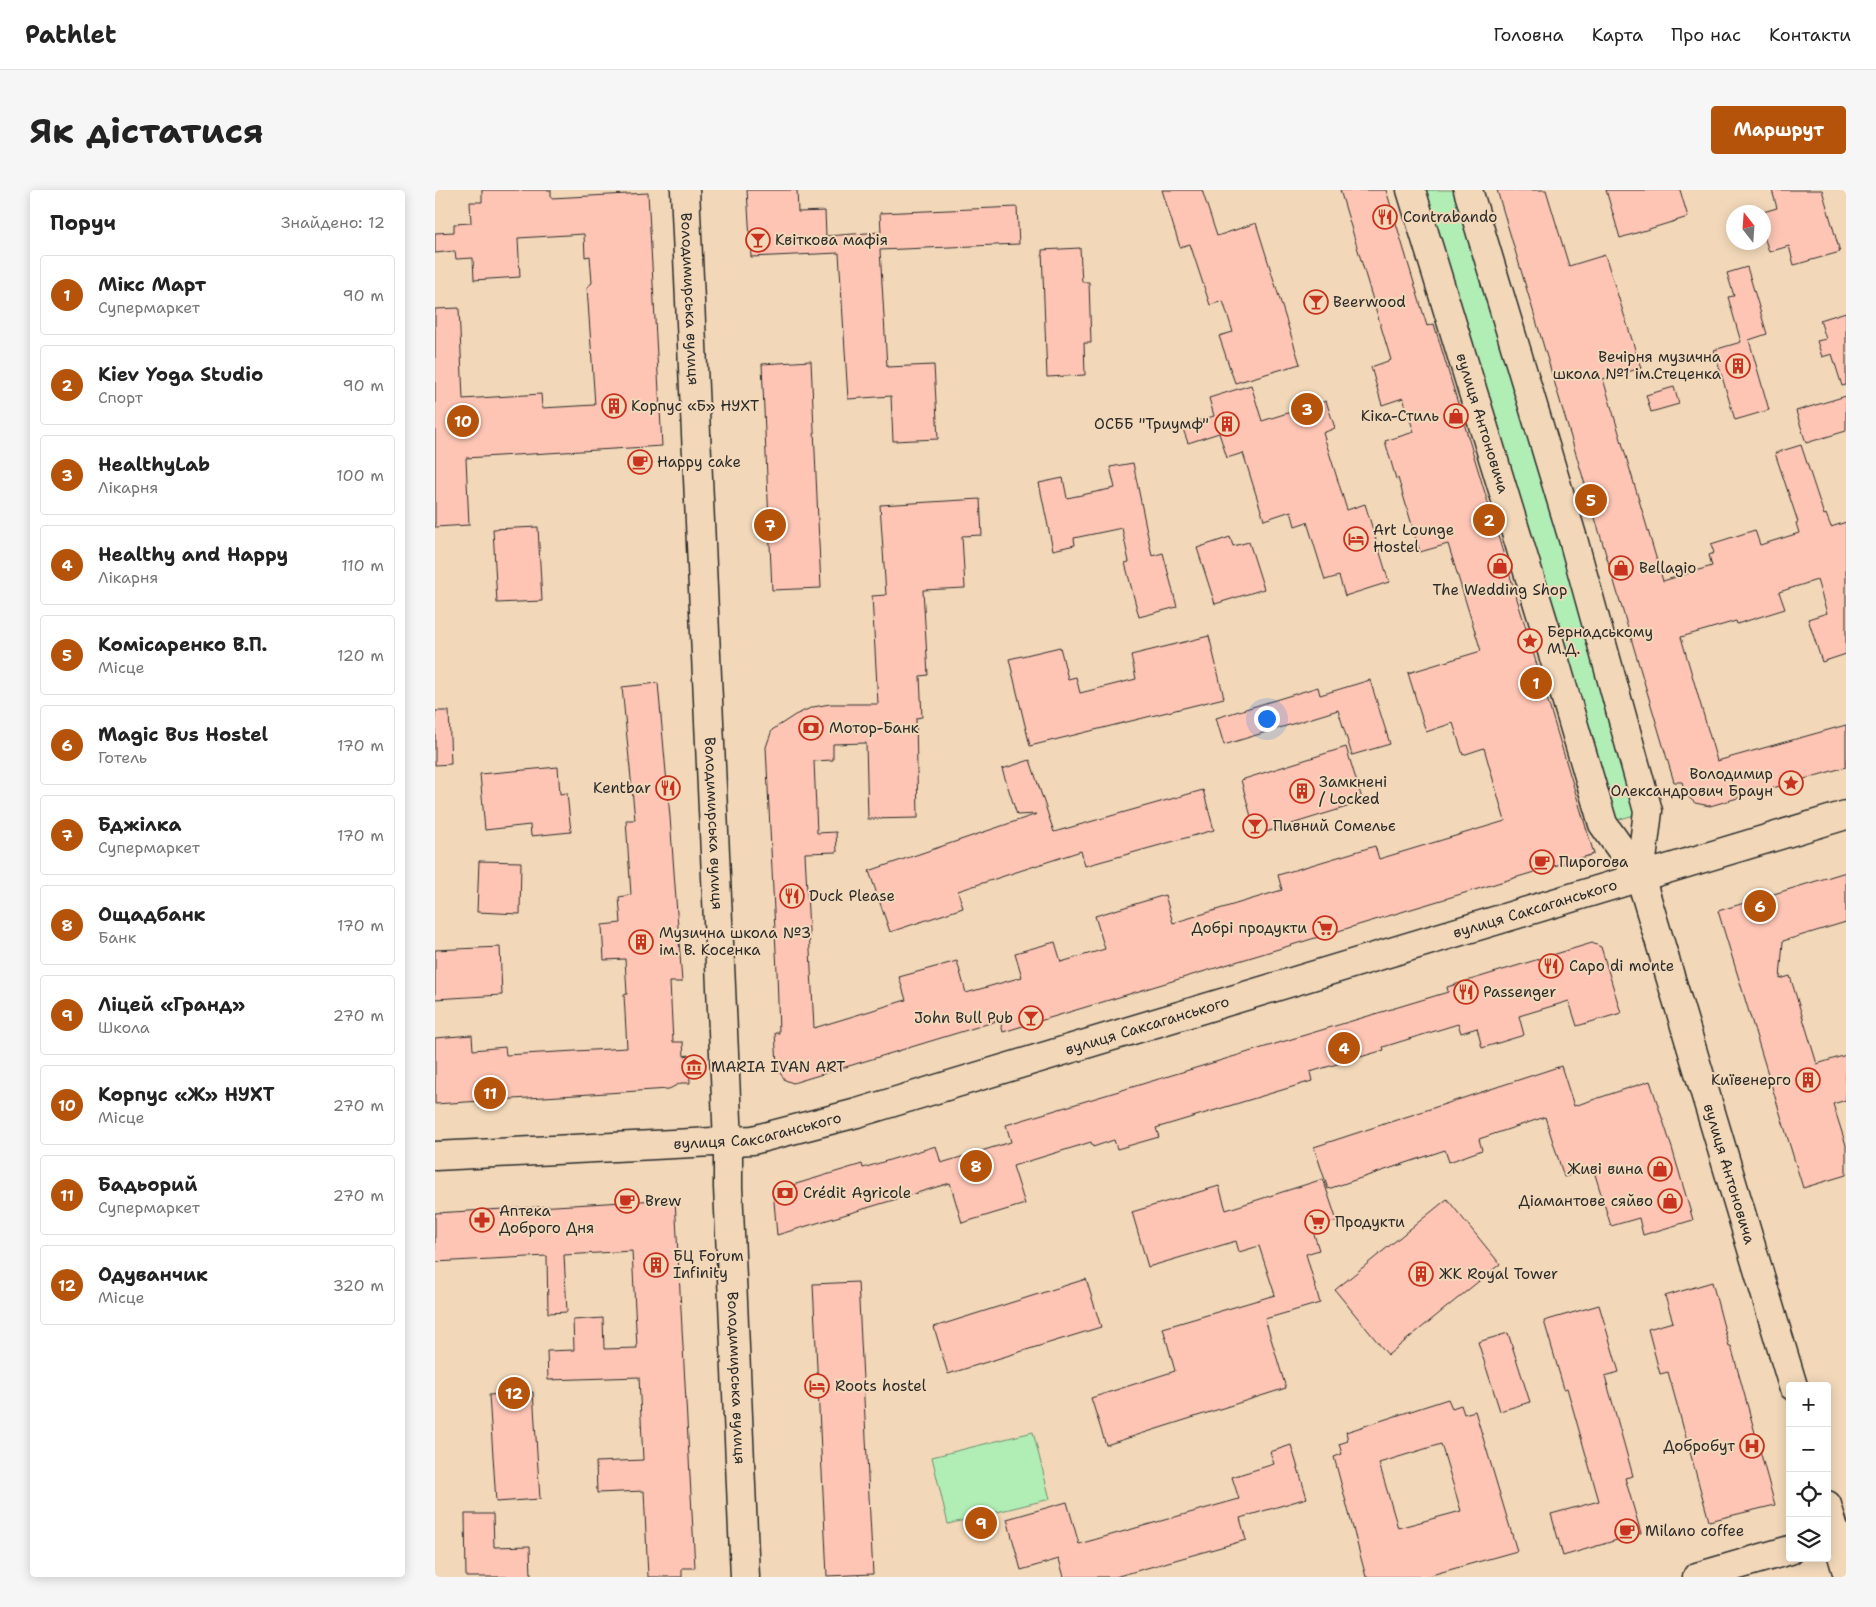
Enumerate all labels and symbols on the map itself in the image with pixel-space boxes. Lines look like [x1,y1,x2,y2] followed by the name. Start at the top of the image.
[1372,204,1398,230] restaurant icon: Contrabando
[1726,205,1771,250] north arrow
[1403,207,1497,227] place label: Contrabando
[676,212,704,386] street label: Володимирська вулиця
[745,227,771,253] bar icon: Квіткова мафія
[775,230,888,250] place label: Квіткова мафія
[1303,289,1329,315] bar icon: Beerwood
[1333,292,1406,312] place label: Beerwood
[1553,347,1722,384] place label: Вечірня музична школа №1 ім.Стеценка
[1452,351,1514,497] street label: вулиця Антоновича
[1725,353,1751,379] building icon: Вечірня музична школа №1 ім.Стеценка
[1291,390,1323,428] pin: 3
[601,393,627,419] building icon: Корпус «Б» НУХТ
[631,396,759,416] place label: Корпус «Б» НУХТ
[447,402,479,440] pin: 10
[1443,403,1469,429] shop icon: Кіка-Стиль
[1361,406,1439,426] place label: Кіка-Стиль
[1214,411,1240,437] building icon: ОСББ "Триумф"
[1094,414,1209,434] place label: ОСББ "Триумф"
[627,449,653,475] cafe icon: Happy cake
[657,452,741,472] place label: Happy cake
[1575,481,1607,519] pin: 5
[1473,501,1505,539] pin: 2
[754,506,786,544] pin: 7
[1373,520,1454,557] place label: Art Lounge Hostel
[1343,526,1369,552] hotel icon: Art Lounge Hostel
[1487,553,1513,579] shop icon: The Wedding Shop
[1608,555,1634,581] shop icon: Bellagio
[1639,558,1696,578] place label: Bellagio
[1433,580,1567,600] place label: The Wedding Shop
[1547,622,1653,659] place label: Бернадському М.Д.
[1517,628,1543,654] place icon: Бернадському М.Д.
[1520,664,1552,702] pin: 1
[1254,706,1280,732] your location
[798,715,824,741] bank icon: Мотор-Банк
[829,718,919,738] place label: Мотор-Банк
[700,737,727,910] street label: Володимирська вулиця
[1611,764,1773,801] place label: Володимир Олександрович Браун
[1778,770,1804,796] place icon: Володимир Олександрович Браун
[1319,772,1387,809] place label: Замкнені / Locked
[655,775,681,801] restaurant icon: Kentbar
[593,778,651,798] place label: Kentbar
[1289,778,1315,804] building icon: Замкнені / Locked
[1242,813,1268,839] bar icon: Пивний Сомельє
[1273,816,1396,836] place label: Пивний Сомельє
[1529,849,1555,875] cafe icon: Пирогова
[1559,852,1629,872] place label: Пирогова
[1451,875,1620,943] street label: вулиця Саксаганського
[779,883,805,909] restaurant icon: Duck Please
[809,886,895,906] place label: Duck Please
[1744,887,1776,925] pin: 6
[1312,915,1338,941] supermarket icon: Добрі продукти
[1192,918,1307,938] place label: Добрі продукти
[659,923,811,960] place label: Музична школа №3 ім. В. Косенка
[628,929,654,955] building icon: Музична школа №3 ім. В. Косенка
[1538,953,1564,979] restaurant icon: Capo di monte
[1569,956,1674,976] place label: Capo di monte
[1453,979,1479,1005] restaurant icon: Passenger
[1483,982,1556,1002] place label: Passenger
[1063,991,1232,1060] street label: вулиця Саксаганського
[1018,1005,1044,1031] bar icon: John Bull Pub
[914,1008,1013,1028] place label: John Bull Pub
[1328,1029,1360,1067] pin: 4
[681,1054,707,1080] museum icon: MARIA IVAN ART
[711,1057,846,1077] place label: MARIA IVAN ART
[1795,1067,1821,1093] building icon: Київенерго
[1711,1070,1791,1090] place label: Київенерго
[474,1074,506,1112] pin: 11
[1699,1101,1760,1247] street label: вулиця Антоновича
[673,1107,843,1154] street label: вулиця Саксаганського
[960,1147,992,1185] pin: 8
[1647,1156,1673,1182] shop icon: Живі вина
[1567,1159,1644,1179] place label: Живі вина
[772,1180,798,1206] bank icon: Crédit Agricole
[803,1183,911,1203] place label: Crédit Agricole
[614,1188,640,1214] cafe icon: Brew
[1657,1188,1683,1214] shop icon: Діамантове сяйво
[645,1191,681,1211] place label: Brew
[1519,1191,1653,1211] place label: Діамантове сяйво
[499,1201,594,1238] place label: Аптека Доброго Дня
[469,1207,495,1233] pharmacy icon: Аптека Доброго Дня
[1304,1209,1330,1235] supermarket icon: Продукти
[1335,1212,1405,1232] place label: Продукти
[673,1246,744,1283] place label: БЦ Forum Infinity
[643,1252,669,1278] building icon: БЦ Forum Infinity
[1408,1261,1434,1287] building icon: ЖК Royal Tower
[1439,1264,1558,1284] place label: ЖК Royal Tower
[723,1291,750,1465] street label: Володимирська вулиця
[804,1373,830,1399] hotel icon: Roots hostel
[498,1374,530,1412] pin: 12
[835,1376,927,1396] place label: Roots hostel
[1739,1433,1765,1459] hospital icon: Добробут
[1663,1436,1735,1456] place label: Добробут
[965,1504,997,1542] pin: 9
[1614,1518,1640,1544] cafe icon: Milano coffee
[1645,1521,1744,1541] place label: Milano coffee

